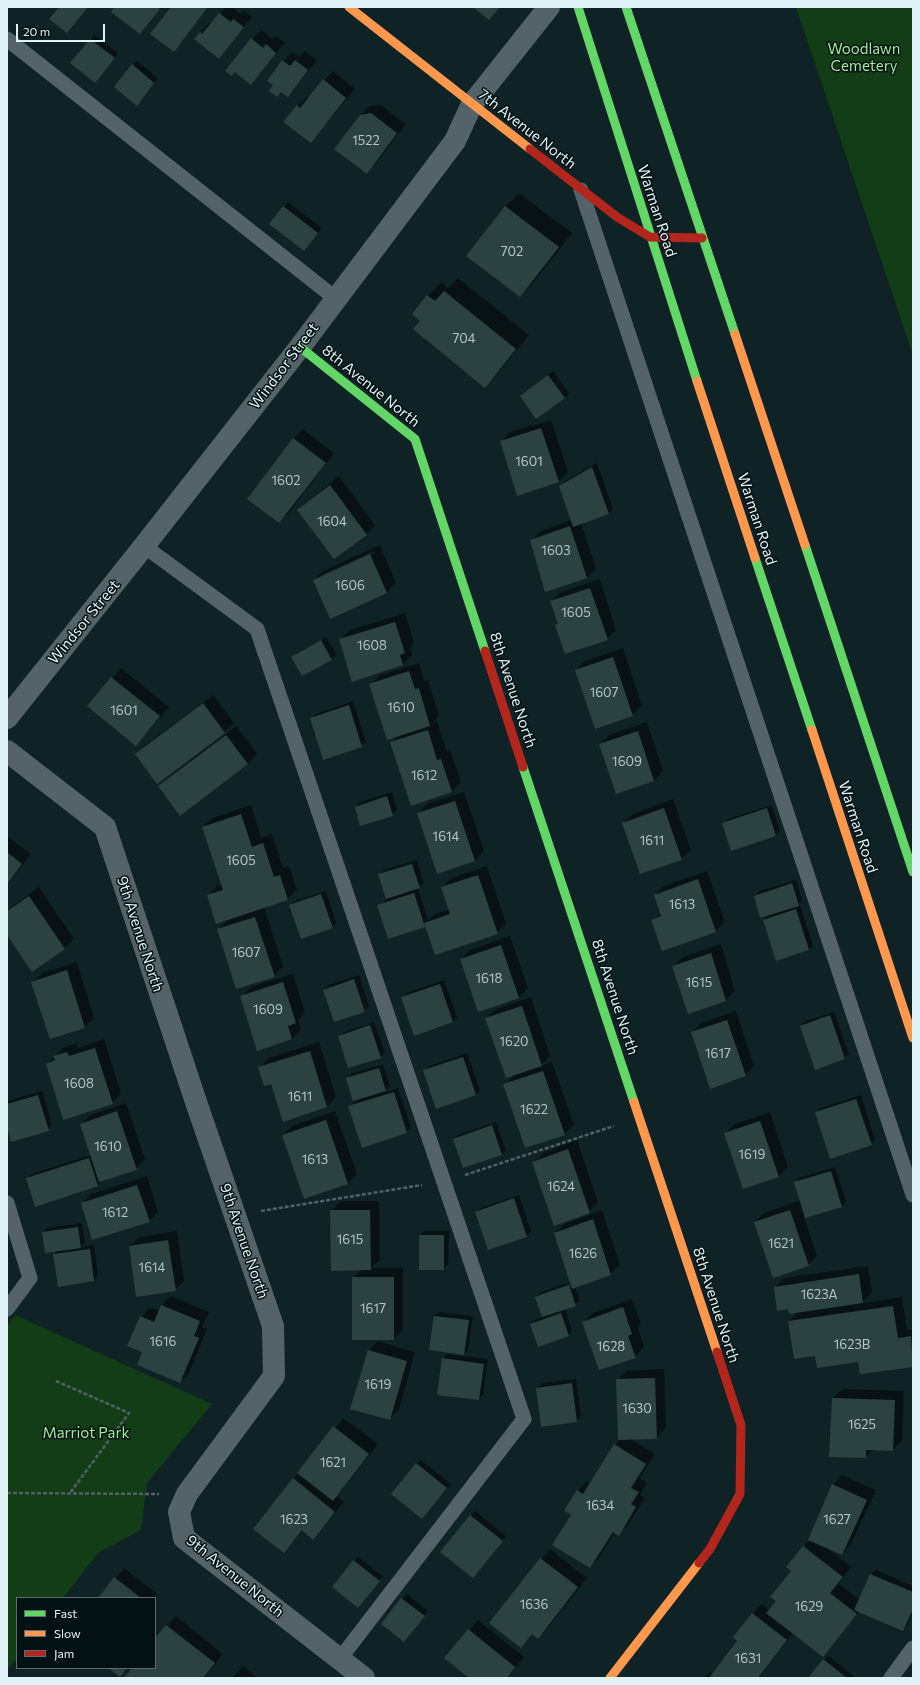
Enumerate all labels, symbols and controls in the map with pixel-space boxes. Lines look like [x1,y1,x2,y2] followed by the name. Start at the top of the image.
[18,16,107,42] scale bar
[23,24,50,38] text: 20 m
[828,40,900,75] park label: Woodlawn Cemetery
[474,85,580,173] street label: 7th Avenue North
[352,133,380,149] house number: 1522
[634,163,680,259] street label: Warman Road
[501,244,523,260] house number: 702
[246,319,322,413] street label: Windsor Street
[452,331,476,347] house number: 704
[318,341,424,431] street label: 8th Avenue North
[515,454,543,470] house number: 1601
[734,471,780,567] street label: Warman Road
[271,473,301,489] house number: 1602
[317,514,347,530] house number: 1604
[541,543,571,559] house number: 1603
[44,576,124,668] street label: Windsor Street
[335,578,365,594] house number: 1606
[561,605,591,621] house number: 1605
[486,630,540,750] street label: 8th Avenue North
[357,638,387,654] house number: 1608
[590,685,618,701] house number: 1607
[387,700,415,716] house number: 1610
[110,703,138,719] house number: 1601
[612,754,642,770] house number: 1609
[411,768,437,784] house number: 1612
[835,779,881,875] street label: Warman Road
[433,829,459,845] house number: 1614
[640,833,664,849] house number: 1611
[226,853,256,869] house number: 1605
[113,874,167,994] street label: 9th Avenue North
[669,897,695,913] house number: 1613
[588,937,642,1057] street label: 8th Avenue North
[232,945,260,961] house number: 1607
[476,971,502,987] house number: 1618
[686,975,712,991] house number: 1615
[253,1002,283,1018] house number: 1609
[499,1034,529,1050] house number: 1620
[705,1046,731,1062] house number: 1617
[64,1076,94,1092] house number: 1608
[288,1089,312,1105] house number: 1611
[520,1102,548,1118] house number: 1622
[94,1139,122,1155] house number: 1610
[739,1147,765,1163] house number: 1619
[302,1152,328,1168] house number: 1613
[547,1179,575,1195] house number: 1624
[216,1181,272,1301] street label: 9th Avenue North
[102,1205,128,1221] house number: 1612
[337,1232,363,1248] house number: 1615
[768,1236,794,1252] house number: 1621
[689,1245,743,1365] street label: 8th Avenue North
[569,1246,597,1262] house number: 1626
[139,1260,165,1276] house number: 1614
[801,1287,837,1303] house number: 1623A
[360,1301,386,1317] house number: 1617
[150,1334,176,1350] house number: 1616
[834,1337,870,1353] house number: 1623B
[597,1339,625,1355] house number: 1628
[365,1377,391,1393] house number: 1619
[622,1401,652,1417] house number: 1630
[848,1417,876,1433] house number: 1625
[42,1424,130,1442] park label: Marriot Park
[320,1455,346,1471] house number: 1621
[586,1498,614,1514] house number: 1634
[280,1512,308,1528] house number: 1623
[823,1512,851,1528] house number: 1627
[182,1531,288,1621] street label: 9th Avenue North
[16,1597,156,1669] legend
[520,1597,548,1613] house number: 1636
[795,1599,823,1615] house number: 1629
[54,1606,77,1620] text: Fast
[54,1626,81,1640] text: Slow
[54,1646,74,1660] text: Jam
[735,1651,761,1667] house number: 1631

